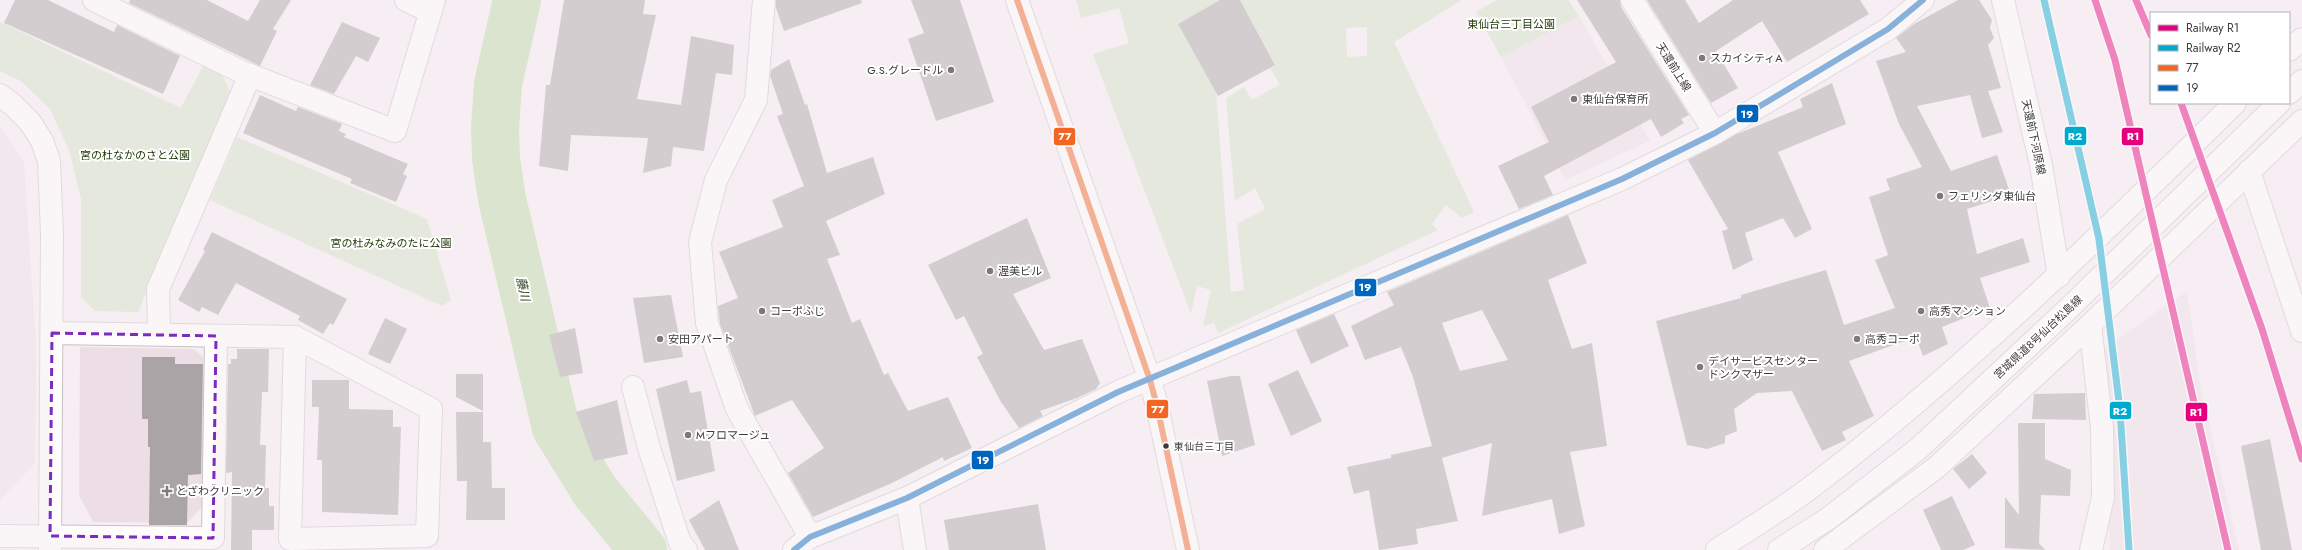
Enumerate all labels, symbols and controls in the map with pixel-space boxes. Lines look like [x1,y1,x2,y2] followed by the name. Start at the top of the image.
[2150,12,2290,104] legend
[1467,16,1555,32] park label: 東仙台三丁目公園
[2186,19,2239,37] text: Railway R1
[1653,39,1695,95] street label: 天還前上線
[2186,39,2241,57] text: Railway R2
[1710,50,1783,66] place label: スカイシティA
[1697,53,1707,63] marker: スカイシティA
[2186,59,2199,77] text: 77
[867,62,943,78] place label: G.S.グレードル
[946,65,956,75] marker: G.S.グレードル
[2186,79,2198,97] text: 19
[1582,91,1649,107] place label: 東仙台保育所
[1569,94,1579,104] marker: 東仙台保育所
[2018,98,2050,176] street label: 天還前下河原線
[1736,104,1759,123] line badge: 19
[1741,106,1753,122] text: 19
[2064,126,2087,146] line badge: R2
[1053,127,1076,146] line badge: 77
[2121,127,2144,146] line badge: R1
[1058,128,1072,144] text: 77
[2068,128,2082,144] text: R2
[2127,128,2139,144] text: R1
[80,147,190,163] park label: 宮の杜なかのさと公園
[1948,188,2036,204] place label: フェリシダ東仙台
[1935,191,1945,201] marker: フェリシダ東仙台
[331,235,452,251] park label: 宮の杜みなみのたに公園
[998,263,1042,279] place label: 渥美ビル
[985,266,995,276] marker: 渥美ビル
[512,275,535,305] water label: 藤川
[1354,278,1377,297] line badge: 19
[1359,279,1371,295] text: 19
[1990,292,2086,382] street label: 宮城県道8号仙台松島線
[770,303,825,319] place label: コーポふじ
[1929,303,2006,319] place label: 高秀マンション
[757,306,767,316] marker: コーポふじ
[1916,306,1926,316] marker: 高秀マンション
[668,331,734,347] place label: 安田アパート
[1865,331,1920,347] place label: 高秀コーポ
[655,334,665,344] marker: 安田アパート
[1852,334,1862,344] marker: 高秀コーポ
[1708,353,1818,382] place label: デイサービスセンター ドンクマザー
[1695,362,1705,372] marker: デイサービスセンター ドンクマザー
[1146,399,1169,419] line badge: 77
[1151,401,1165,417] text: 77
[2109,401,2132,420] line badge: R2
[2185,402,2208,422] line badge: R1
[2113,403,2127,419] text: R2
[2190,404,2202,420] text: R1
[696,427,770,443] place label: Mフロマージュ
[683,430,693,440] marker: Mフロマージュ
[1174,439,1234,454] place label: 東仙台三丁目
[1161,441,1171,451] marker: 東仙台三丁目
[971,450,994,470] line badge: 19
[977,452,989,468] text: 19
[176,483,264,499] place label: とざわクリニック
[161,485,173,497] marker: とざわクリニック

